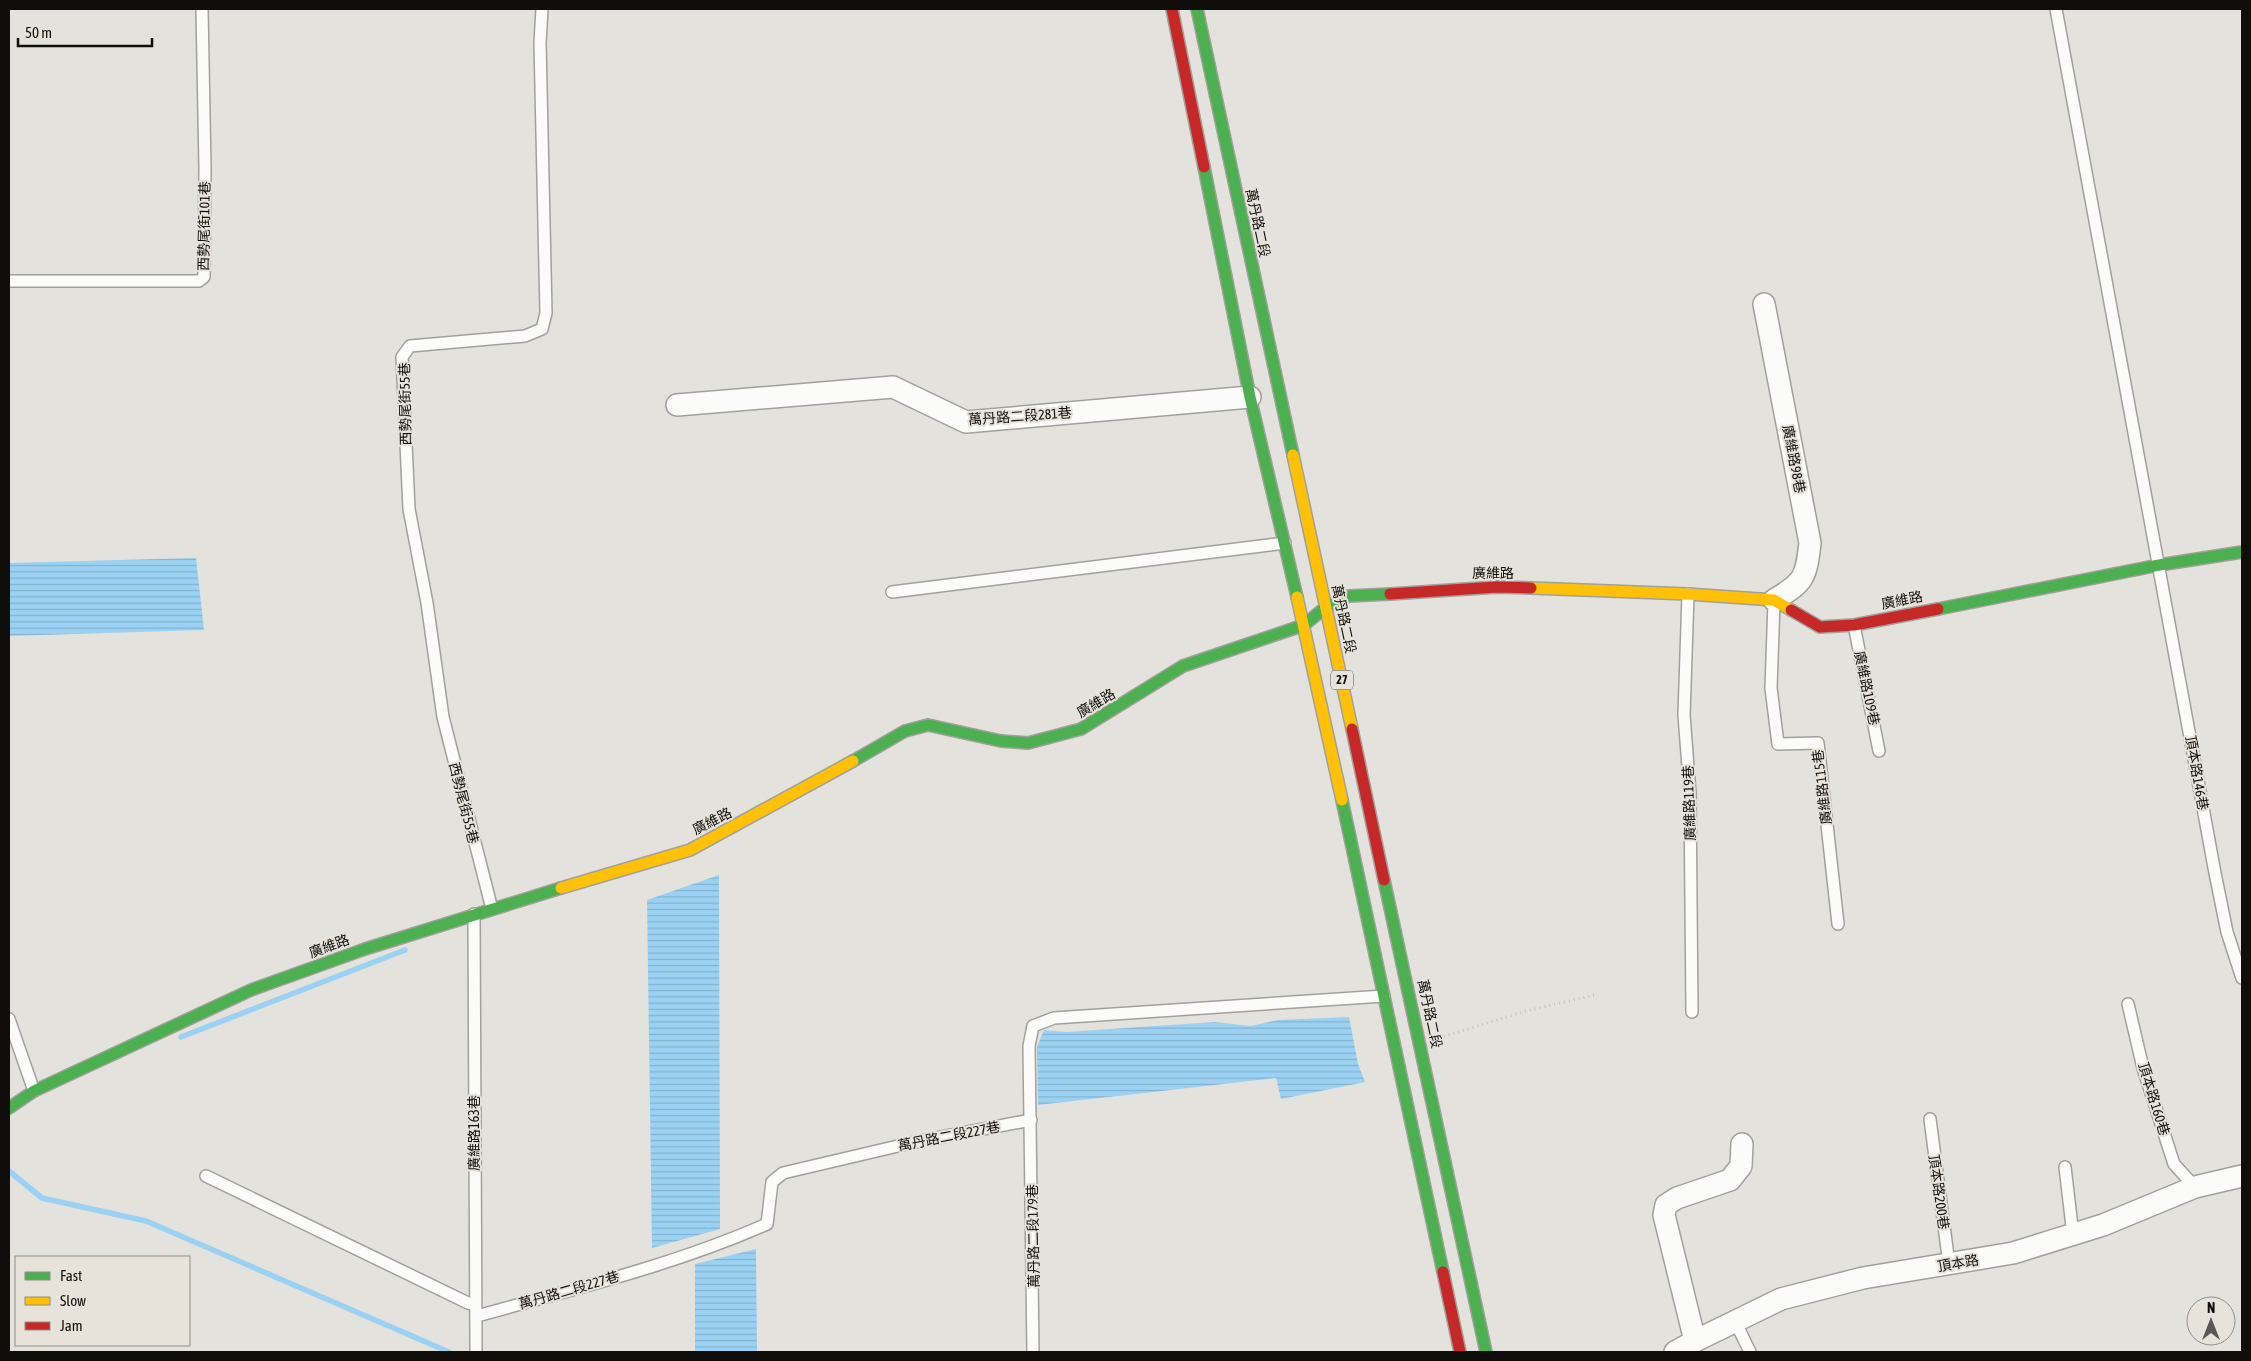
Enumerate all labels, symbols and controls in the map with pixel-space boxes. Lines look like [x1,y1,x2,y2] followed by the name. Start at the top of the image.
[18,15,151,47] scale bar
[25,24,52,41] text: 50 m
[195,181,213,271] street label: 西勢尾街101巷
[1243,187,1273,259] street label: 萬丹路二段
[396,362,414,446] street label: 西勢尾街55巷
[968,404,1072,428] street label: 萬丹路二段281巷
[1780,424,1808,494] street label: 廣維路98巷
[1472,565,1514,581] street label: 廣維路
[1329,583,1359,655] street label: 萬丹路二段
[1880,588,1924,612] street label: 廣維路
[1851,649,1883,727] street label: 廣維路109巷
[1331,670,1353,690] road number: 27
[1074,685,1118,721] street label: 廣維路
[2183,734,2211,812] street label: 頂本路146巷
[1809,748,1835,826] street label: 廣維路115巷
[446,761,482,845] street label: 西勢尾街55巷
[1680,765,1698,841] street label: 廣維路119巷
[690,804,734,838] street label: 廣維路
[307,931,351,961] street label: 廣維路
[1415,978,1445,1050] street label: 萬丹路二段
[2135,1060,2173,1138] street label: 頂本路160巷
[466,1095,482,1171] street label: 廣維路163巷
[897,1118,1001,1154] street label: 萬丹路二段227巷
[1926,1153,1952,1231] street label: 頂本路200巷
[1024,1184,1042,1288] street label: 萬丹路二段179巷
[1936,1251,1980,1275] street label: 頂本路
[15,1256,190,1346] legend
[60,1267,82,1284] text: Fast
[517,1268,621,1312] street label: 萬丹路二段227巷
[60,1292,86,1309] text: Slow
[2186,1296,2236,1346] north arrow
[2207,1300,2215,1316] text: N
[60,1317,83,1334] text: Jam

